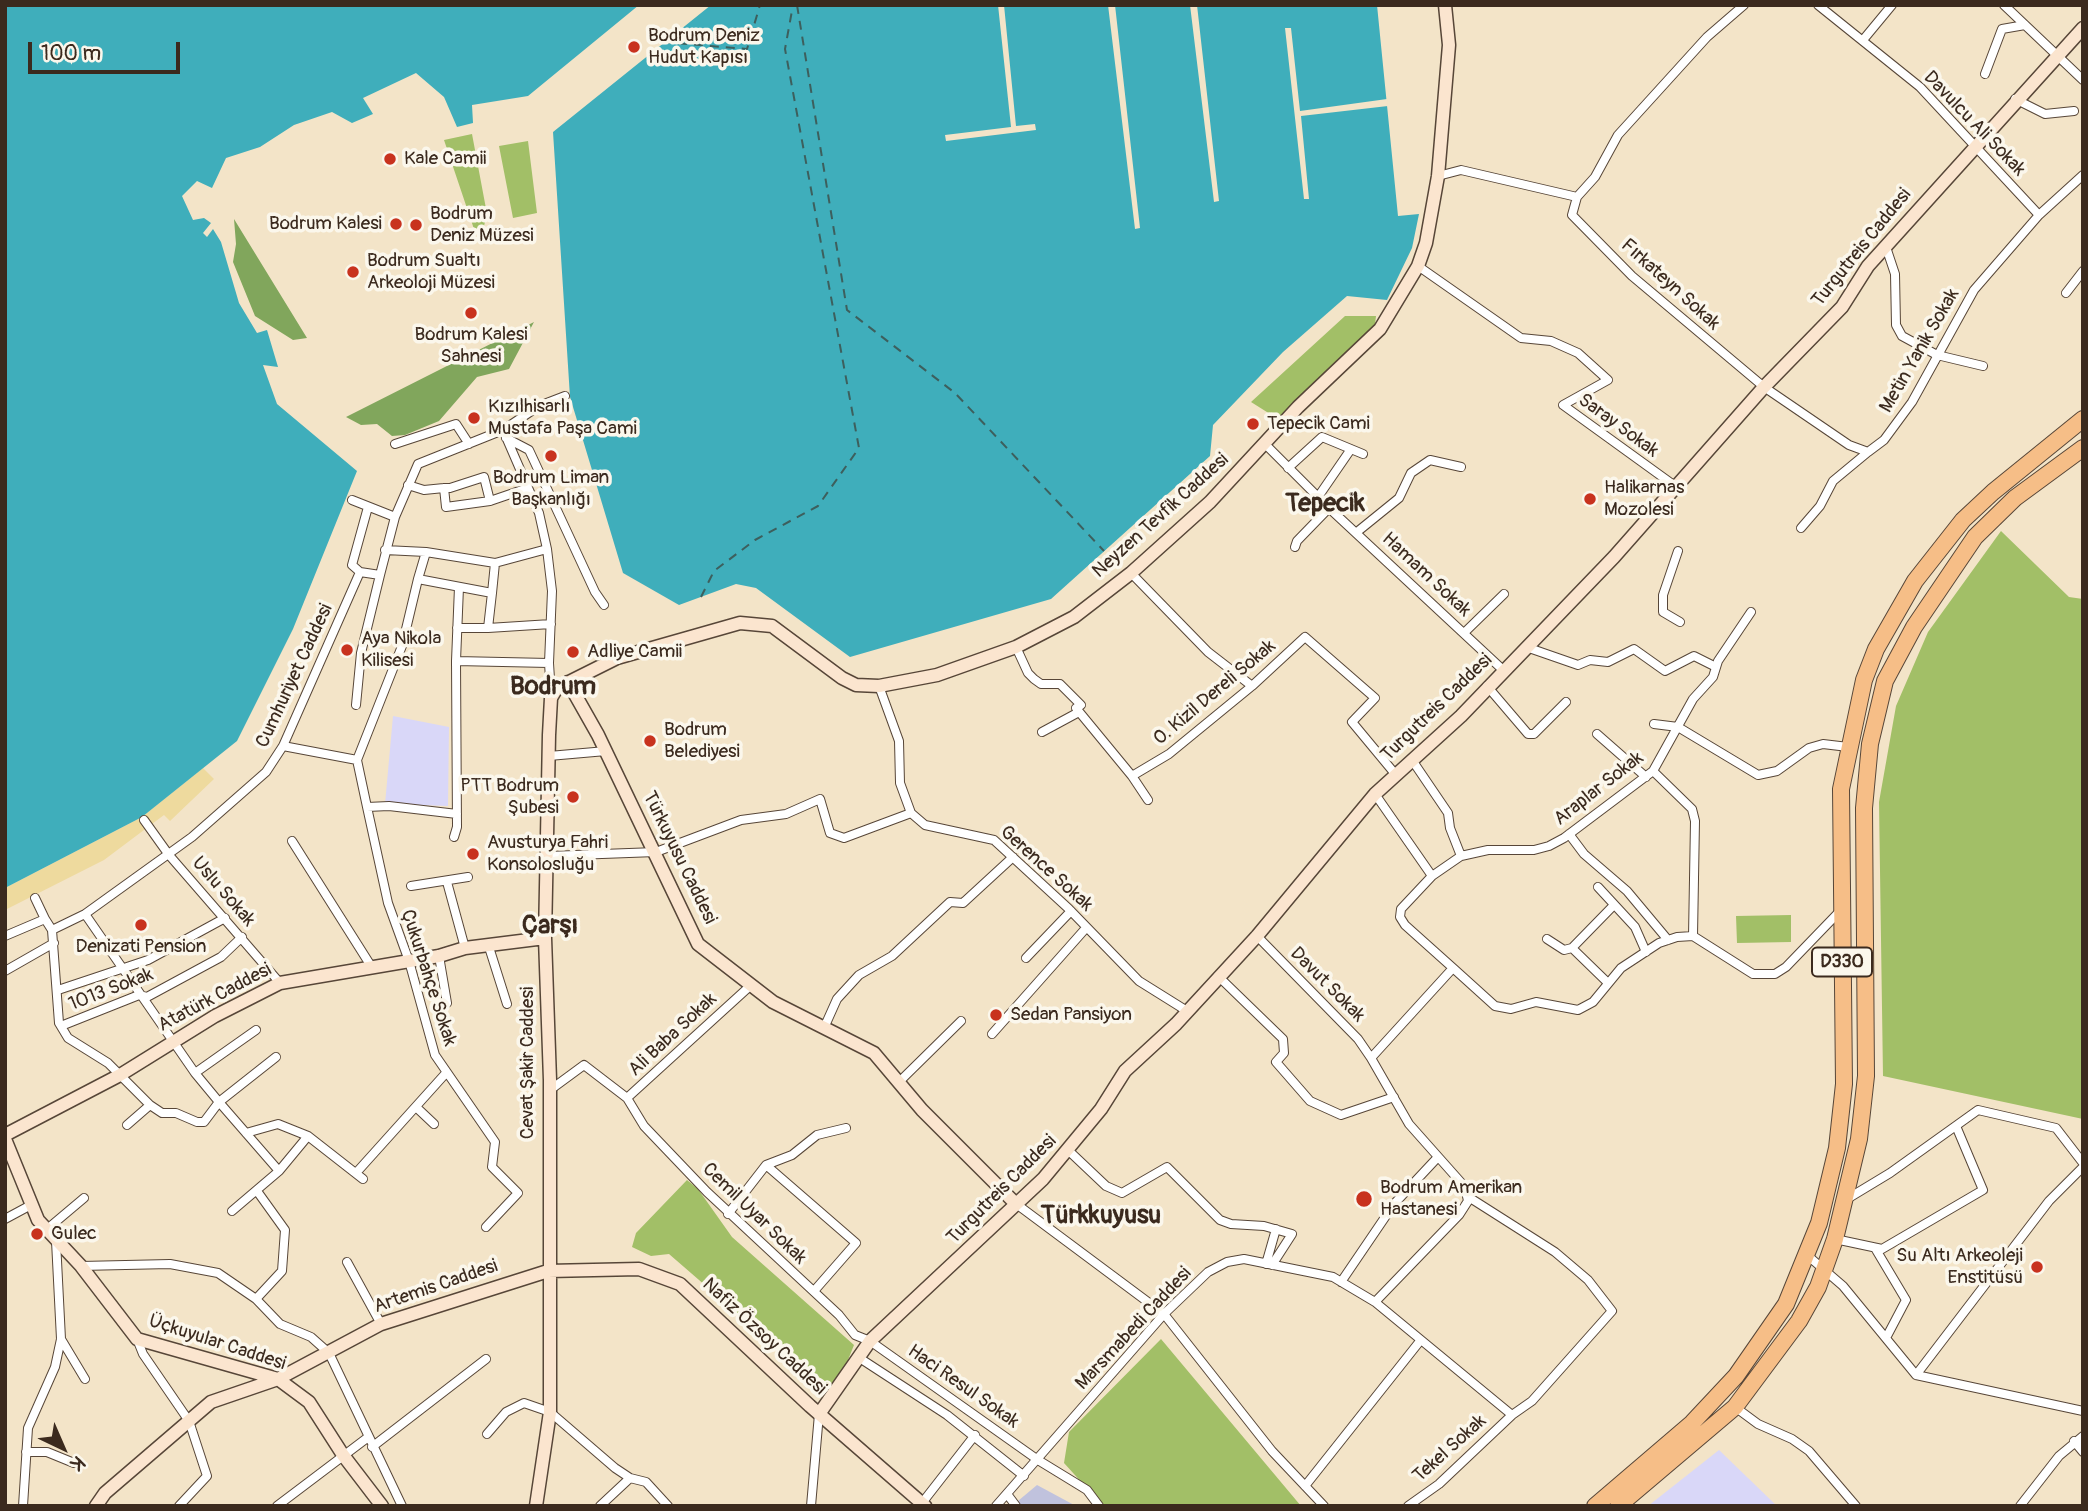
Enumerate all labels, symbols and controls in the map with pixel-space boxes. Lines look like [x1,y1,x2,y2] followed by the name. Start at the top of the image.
[648,25,760,69] place label: Bodrum Deniz Hudut Kapısı
[32,28,184,72] scale bar
[626,39,642,55] marker: Bodrum Deniz Hudut Kapısı
[41,40,101,67] text: 100 m
[1918,67,2030,181] street label: Davulcu Ali Sokak
[404,148,486,170] place label: Kale Camii
[382,151,398,167] marker: Kale Camii
[1807,184,1917,312] street label: Turgutreis Caddesi
[430,203,534,247] place label: Bodrum Deniz Müzesi
[269,213,382,235] place label: Bodrum Kalesi
[388,216,404,232] marker: Bodrum Kalesi
[408,217,424,233] marker: Bodrum Deniz Müzesi
[1616,235,1724,335] street label: Fırkateyn Sokak
[367,250,495,294] place label: Bodrum Sualtı Arkeoloji Müzesi
[345,264,361,280] marker: Bodrum Sualtı Arkeoloji Müzesi
[1875,285,1965,417] street label: Metin Yanik Sokak
[463,305,479,321] marker: Bodrum Kalesi Sahnesi
[414,324,528,368] place label: Bodrum Kalesi Sahnesi
[1573,389,1663,463] street label: Saray Sokak
[488,396,637,440] place label: Kızılhisarlı Mustafa Paşa Cami
[466,410,482,426] marker: Kızılhisarlı Mustafa Paşa Cami
[1267,413,1370,435] place label: Tepecik Cami
[1245,416,1261,432] marker: Tepecik Cami
[543,448,559,464] marker: Bodrum Liman Başkanlığı
[1088,449,1234,583] street label: Neyzen Tevfik Caddesi
[493,467,609,511] place label: Bodrum Liman Başkanlığı
[1604,477,1684,521] place label: Halikarnas Mozolesi
[1285,488,1365,520] district label: Tepecik
[1582,491,1598,507] marker: Halikarnas Mozolesi
[1377,528,1475,622] street label: Hamam Sokak
[252,601,338,751] street label: Cumhuriyet Caddesi
[361,628,441,672] place label: Aya Nikola Kilisesi
[1149,635,1281,751] street label: O. Kizil Dereli Sokak
[587,641,682,663] place label: Adliye Camii
[339,642,355,658] marker: Aya Nikola Kilisesi
[565,644,581,660] marker: Adliye Camii
[1377,649,1497,767] street label: Turgutreis Caddesi
[510,671,596,703] district label: Bodrum
[664,719,740,763] place label: Bodrum Belediyesi
[642,733,658,749] marker: Bodrum Belediyesi
[1550,747,1648,831] street label: Araplar Sokak
[460,775,559,819] place label: PTT Bodrum Şubesi
[637,788,721,928] street label: Türkuyusu Caddesi
[565,789,581,805] marker: PTT Bodrum Şubesi
[995,821,1097,917] street label: Gerence Sokak
[487,832,608,876] place label: Avusturya Fahri Konsolosluğu
[465,846,481,862] marker: Avusturya Fahri Konsolosluğu
[186,852,260,932] street label: Uslu Sokak
[395,907,461,1049] street label: Çukurbahçe Sokak
[522,910,578,942] district label: Çarşı
[133,917,149,933] marker: Denizati Pension
[76,936,206,958] place label: Denizati Pension
[1285,943,1369,1027] street label: Davut Sokak
[1812,947,1872,976] road number: D330
[154,959,276,1037] street label: Atatürk Caddesi
[66,963,156,1017] street label: 1013 Sokak
[517,987,539,1139] street label: Cevat Şakir Caddesi
[624,988,722,1082] street label: Ali Baba Sokak
[1010,1004,1132,1026] place label: Sedan Pansiyon
[988,1007,1004,1023] marker: Sedan Pansiyon
[943,1131,1061,1249] street label: Turgutreis Caddesi
[697,1158,811,1270] street label: Cemil Uyar Sokak
[1380,1177,1522,1221] place label: Bodrum Amerikan Hastanesi
[1354,1189,1374,1209] marker: Bodrum Amerikan Hastanesi
[1041,1200,1161,1232] district label: Türkkuyusu
[51,1223,97,1245] place label: Gulec
[29,1226,45,1242] marker: Gulec
[1896,1245,2023,1289] place label: Su Altı Arkeoleji Enstitüsü
[371,1255,501,1319] street label: Artemis Caddesi
[2029,1259,2045,1275] marker: Su Altı Arkeoleji Enstitüsü
[1071,1263,1197,1395] street label: Marsmabedi Caddesi
[697,1274,831,1400] street label: Nafiz Özsoy Caddesi
[146,1310,288,1376] street label: Üçkuyular Caddesi
[903,1340,1023,1434] street label: Haci Resul Sokak
[1409,1410,1491,1488] street label: Tekel Sokak
[28,1413,98,1483] north arrow
[65,1450,90,1476] text: K

